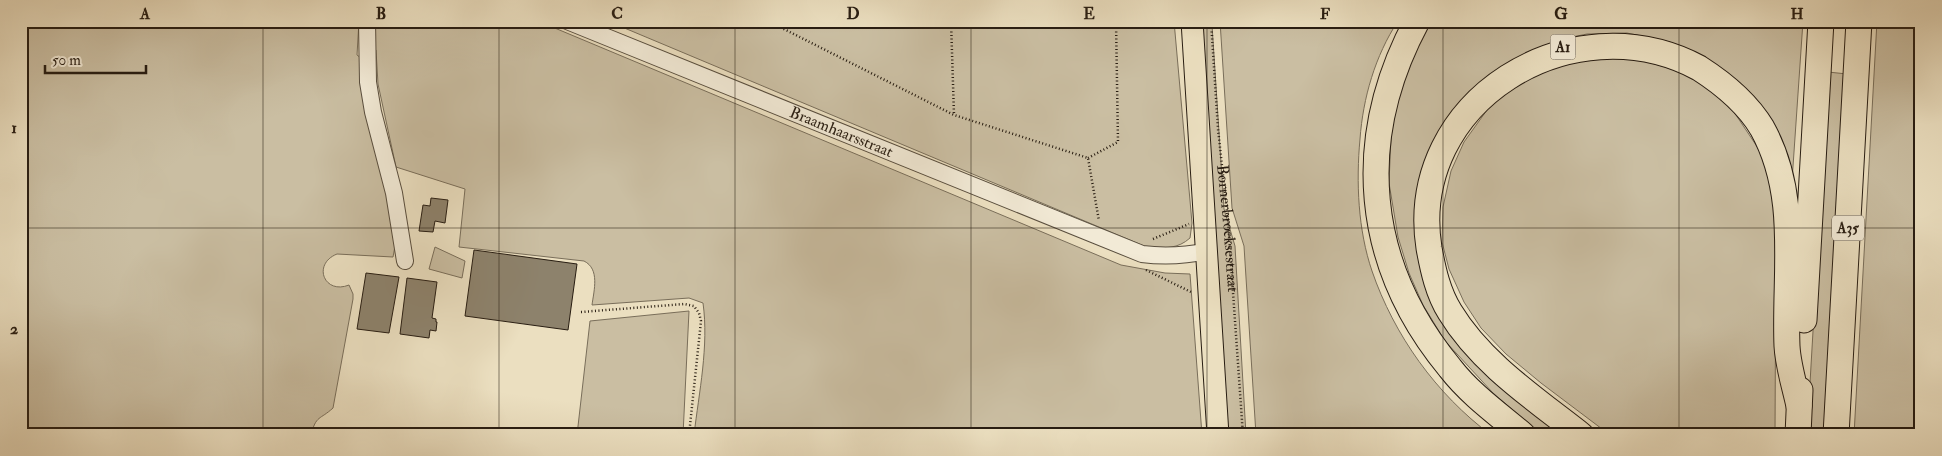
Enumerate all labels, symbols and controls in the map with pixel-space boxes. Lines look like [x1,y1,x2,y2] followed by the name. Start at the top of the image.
[139,4,151,24] text: A
[376,4,386,24] text: B
[611,4,623,24] text: C
[846,4,860,24] text: D
[1083,4,1095,24] text: E
[1320,4,1330,24] text: F
[1554,4,1568,24] text: G
[1790,4,1804,24] text: H
[1550,34,1576,60] road number: A1
[45,42,146,74] scale bar
[52,51,81,70] text: 50 m
[787,102,896,162] street label: Braamhaarsstraat
[11,118,17,138] text: 1
[1212,164,1243,293] street label: Bornerbroeksestraat
[1832,216,1864,240] road number: A35
[10,319,18,339] text: 2

